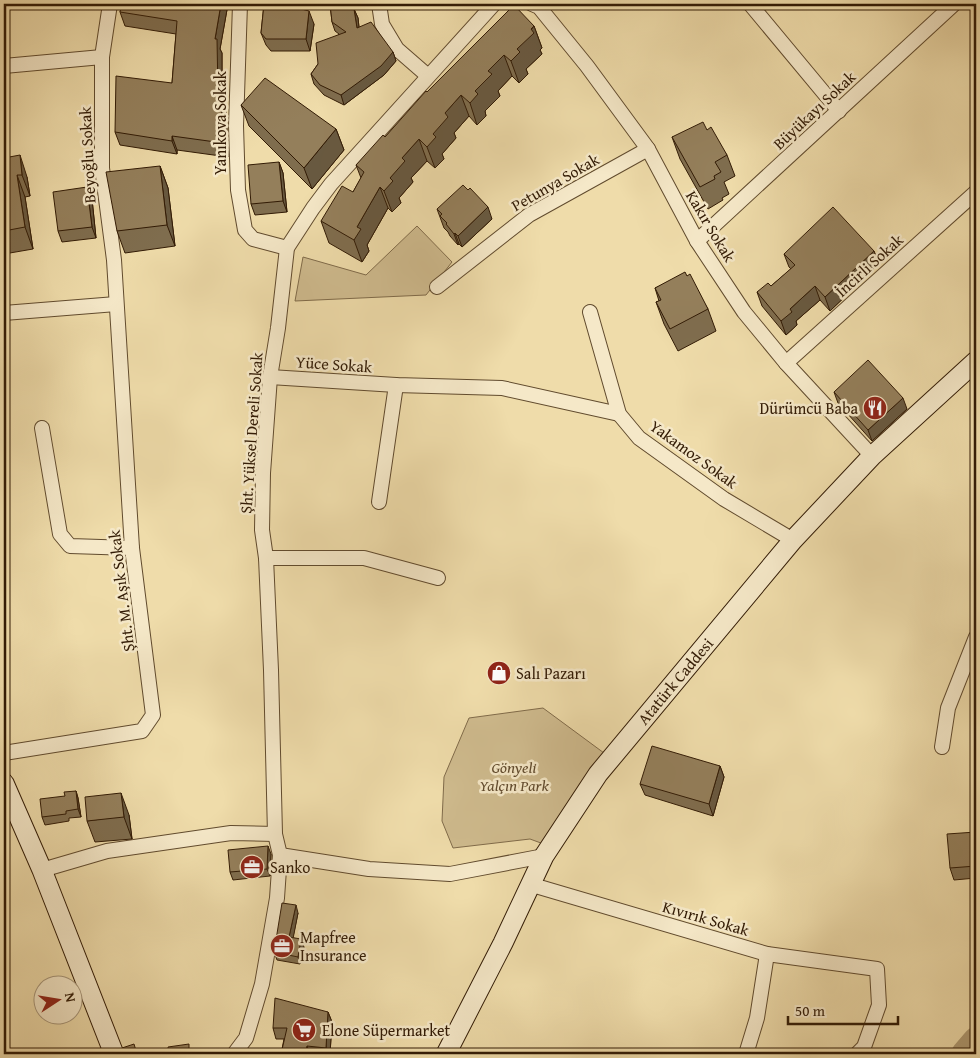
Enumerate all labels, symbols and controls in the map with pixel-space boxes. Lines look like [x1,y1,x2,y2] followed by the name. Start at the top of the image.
[767,65,862,155] street label: Büyükayı Sokak
[208,70,232,175] street label: Yanıkova Sokak
[72,105,102,204] street label: Beyoğlu Sokak
[507,147,604,217] street label: Petunya Sokak
[680,186,742,267] street label: Kakır Sokak
[830,227,909,302] street label: İncirli Sokak
[295,349,374,379] street label: Yüce Sokak
[233,351,269,514] street label: Şht. Yüksel Dereli Sokak
[862,395,888,421] restaurant icon: Dürümcü Baba
[760,396,858,420] place label: Dürümcü Baba
[645,414,744,495] street label: Yakamoz Sokak
[102,528,140,653] street label: Şht. M. Aşık Sokak
[631,632,719,730] street label: Atatürk Caddesi
[486,660,512,686] shop icon: Salı Pazarı
[516,661,586,685] place label: Salı Pazarı
[479,755,549,797] park label: Gönyeli Yalçın Park
[239,854,265,880] office icon: Sanko
[270,855,310,879] place label: Sanko
[660,894,753,942] street label: Kıvırık Sokak
[300,925,367,967] place label: Mapfree Insurance
[269,933,295,959] office icon: Mapfree Insurance
[32,976,82,1026] north arrow
[60,991,82,1005] text: N
[788,993,898,1025] scale bar
[795,1000,826,1021] text: 50 m
[291,1017,317,1043] supermarket icon: Elone Süpermarket
[322,1018,451,1042] place label: Elone Süpermarket

